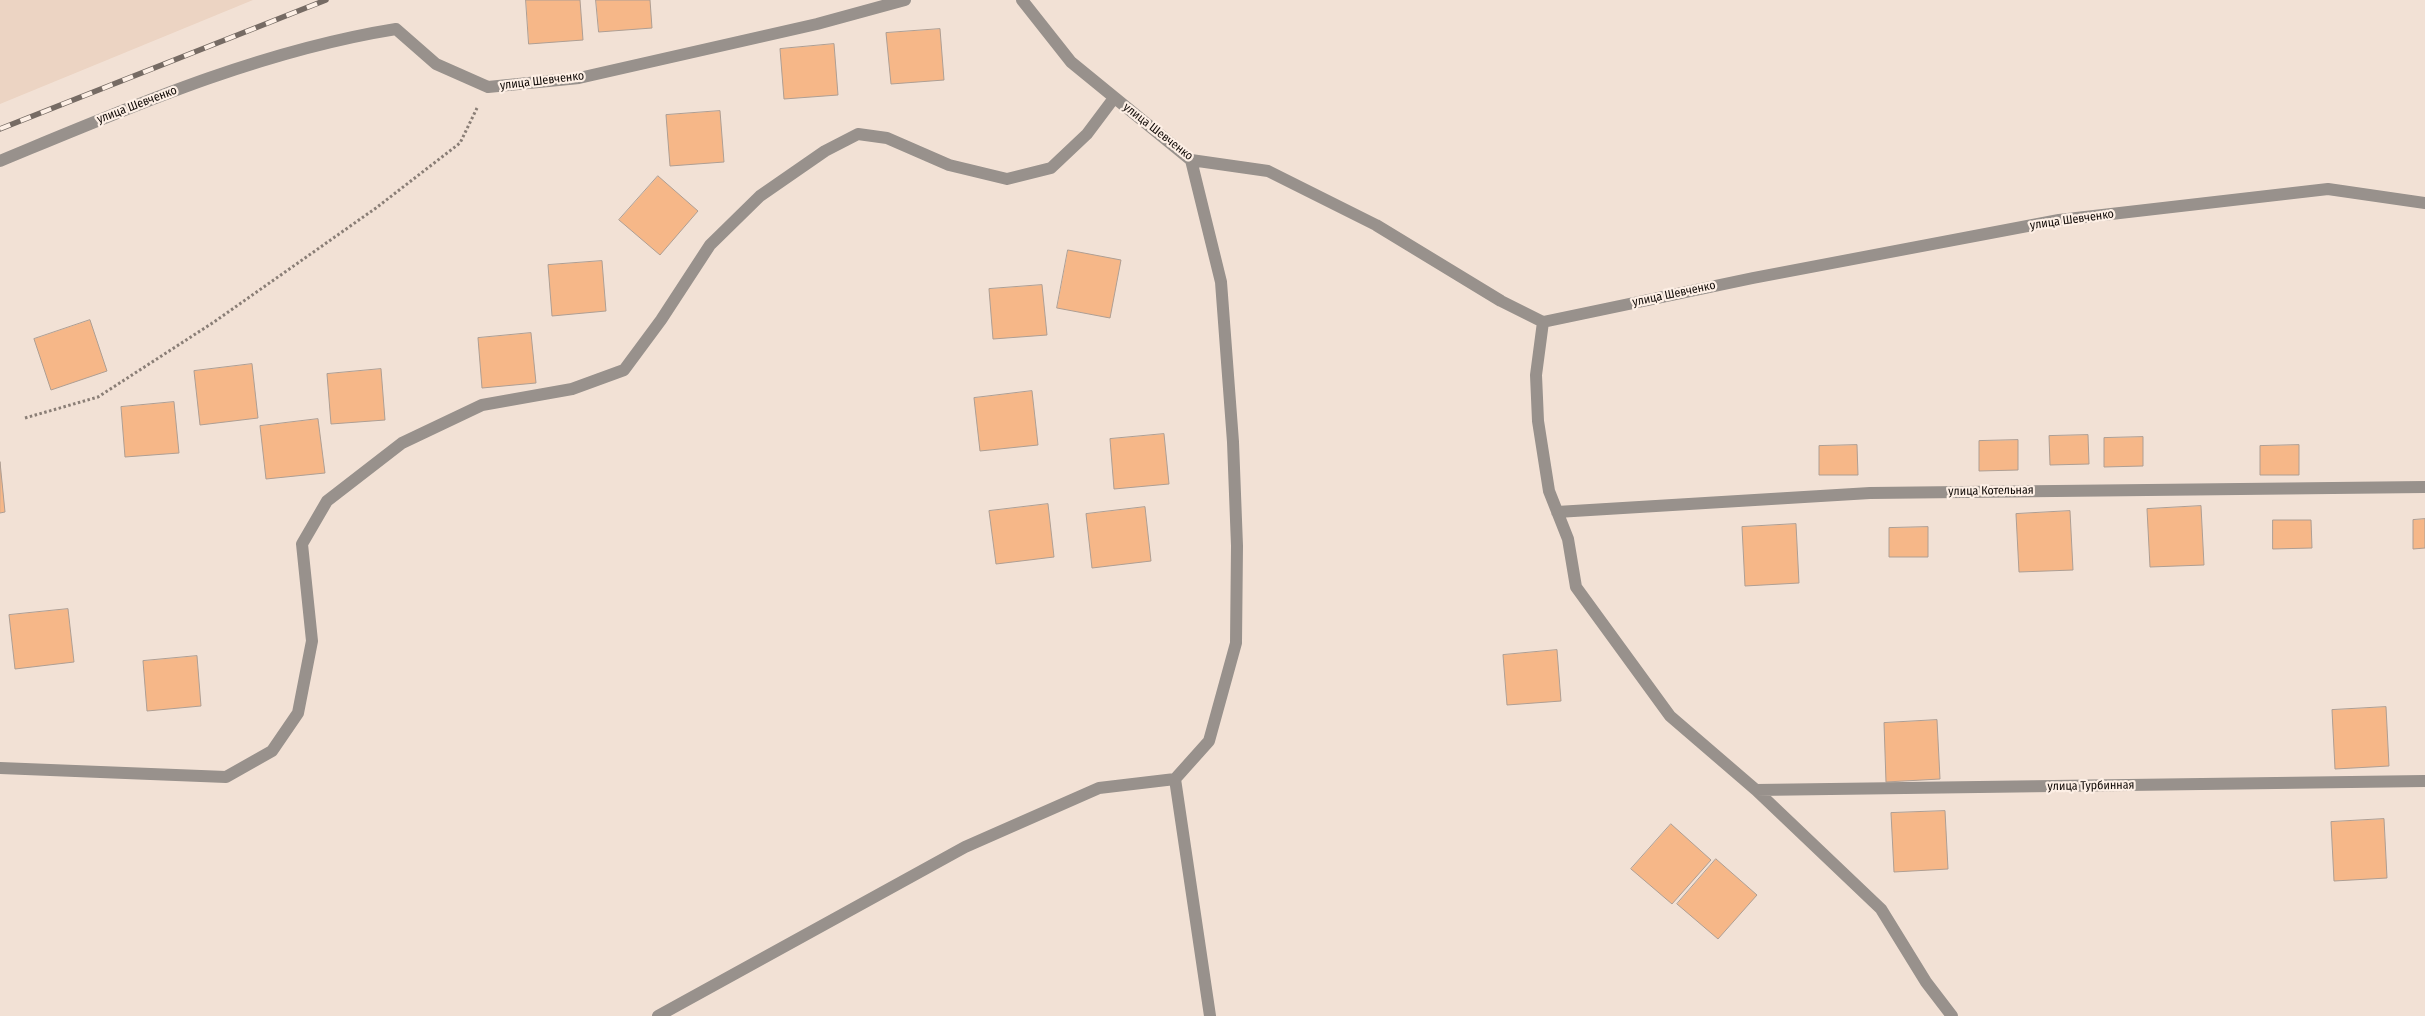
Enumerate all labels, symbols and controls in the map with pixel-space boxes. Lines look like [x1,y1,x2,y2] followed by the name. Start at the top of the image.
[499,69,585,93] street label: улица Шевченко
[95,83,179,127] street label: улица Шевченко
[1120,100,1196,164] street label: улица Шевченко
[2029,207,2115,233] street label: улица Шевченко
[1631,278,1717,310] street label: улица Шевченко
[1948,483,2034,499] street label: улица Котельная
[2047,778,2135,794] street label: улица Турбинная

